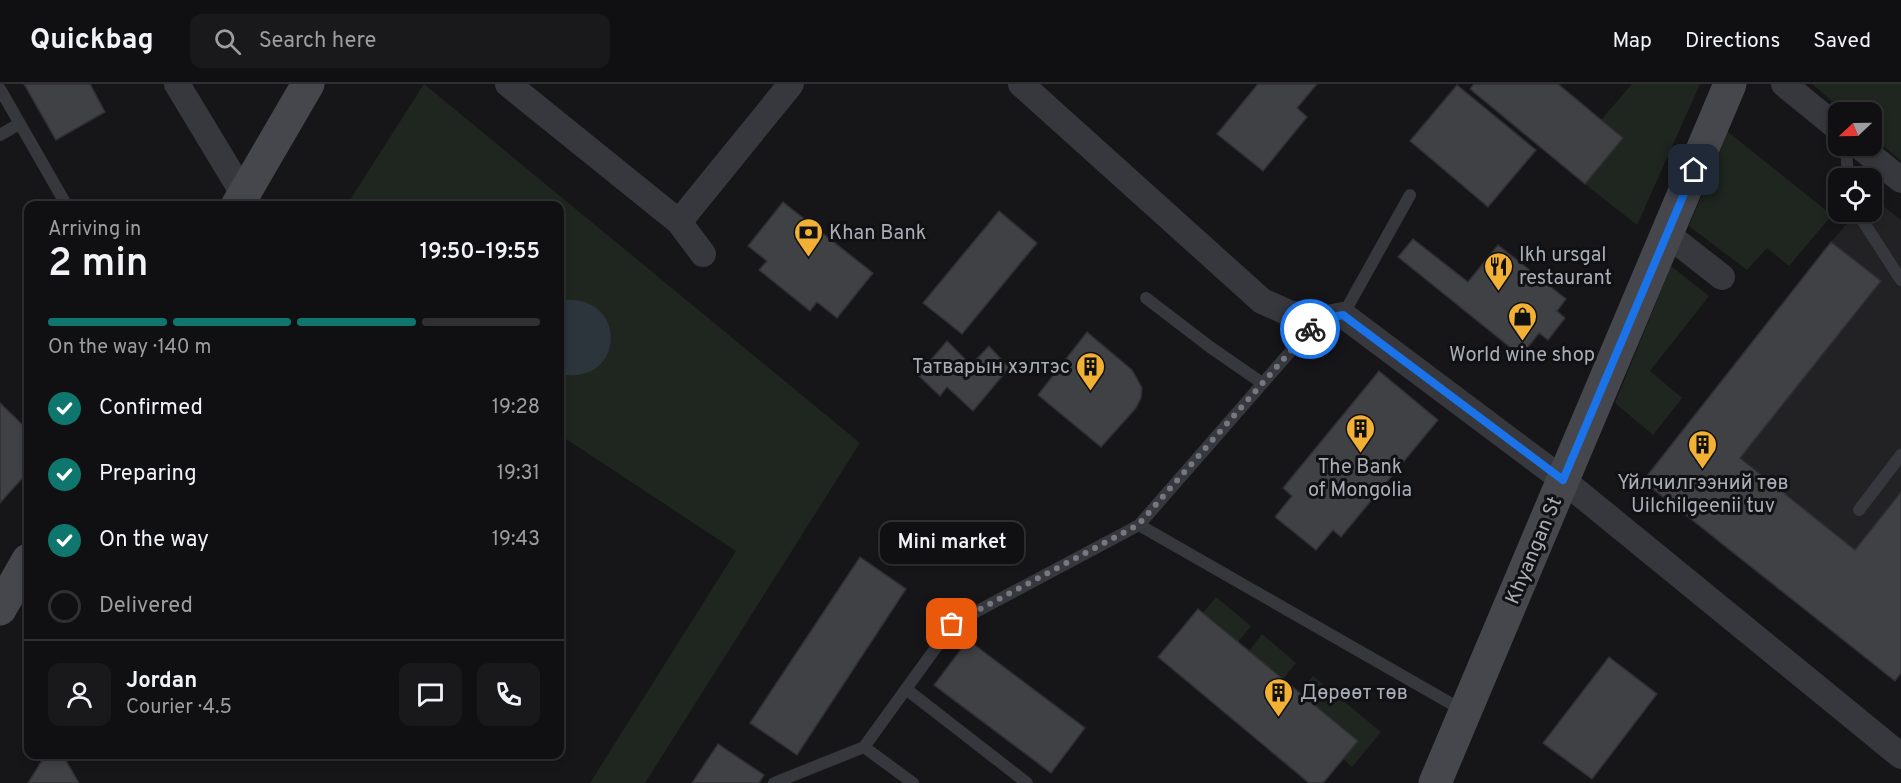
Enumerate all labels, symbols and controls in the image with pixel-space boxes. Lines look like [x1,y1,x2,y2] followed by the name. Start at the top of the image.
[190,14,610,68] search box
[30,23,154,59] text: Quickbag
[211,25,244,58] icon: search
[259,28,376,55] text: Search here
[1612,28,1652,55] text: Map
[1685,28,1780,55] text: Directions
[1813,28,1871,55] text: Saved
[1828,102,1882,156] north arrow
[1828,102,1882,222] map controls
[1668,144,1719,195] pin
[1677,153,1710,186] icon: home
[1828,168,1882,222] button: locate
[792,216,824,258] bank icon: Khan Bank
[48,217,141,243] text: Arriving in
[829,221,926,247] place label: Khan Bank
[420,239,540,266] text: 19:50–19:55
[48,241,149,290] text: 2 min
[1519,243,1612,292] place label: Ikh ursgal restaurant
[1482,250,1514,292] restaurant icon: Ikh ursgal restaurant
[1280,299,1340,359] courier
[1506,300,1538,342] shop icon: World wine shop
[1294,313,1327,346] icon: bike
[48,335,211,361] text: On the way · 140 m
[1449,343,1595,369] place label: World wine shop
[1075,350,1107,392] building icon: Татварын хэлтэс
[912,355,1070,381] place label: Татварын хэлтэс
[48,392,81,425] icon: check
[99,395,203,422] text: Confirmed
[492,395,540,421] text: 19:28
[1344,412,1376,454] building icon: The Bank of Mongolia
[1687,428,1719,470] building icon: Үйлчилгээний төв Uilchilgeenii tuv
[1308,455,1412,504] place label: The Bank of Mongolia
[48,458,81,491] icon: check
[99,461,197,488] text: Preparing
[497,461,540,487] text: 19:31
[1617,471,1789,520] place label: Үйлчилгээний төв Uilchilgeenii tuv
[1501,493,1569,609] street label: Khyangan St
[880,522,1024,564] callout: Mini market
[48,524,81,557] icon: check
[99,527,209,554] text: On the way
[492,527,540,553] text: 19:43
[897,530,1007,556] text: Mini market
[99,593,193,620] text: Delivered
[926,598,977,649] pin
[935,607,968,640] icon: bag
[48,663,111,726] button: person
[399,663,462,726] button: chat
[477,663,540,726] button: phone
[126,668,197,695] text: Jordan
[1263,676,1295,718] building icon: Дөрөөт төв
[1300,681,1408,707] place label: Дөрөөт төв
[126,695,232,721] text: Courier · 4.5

